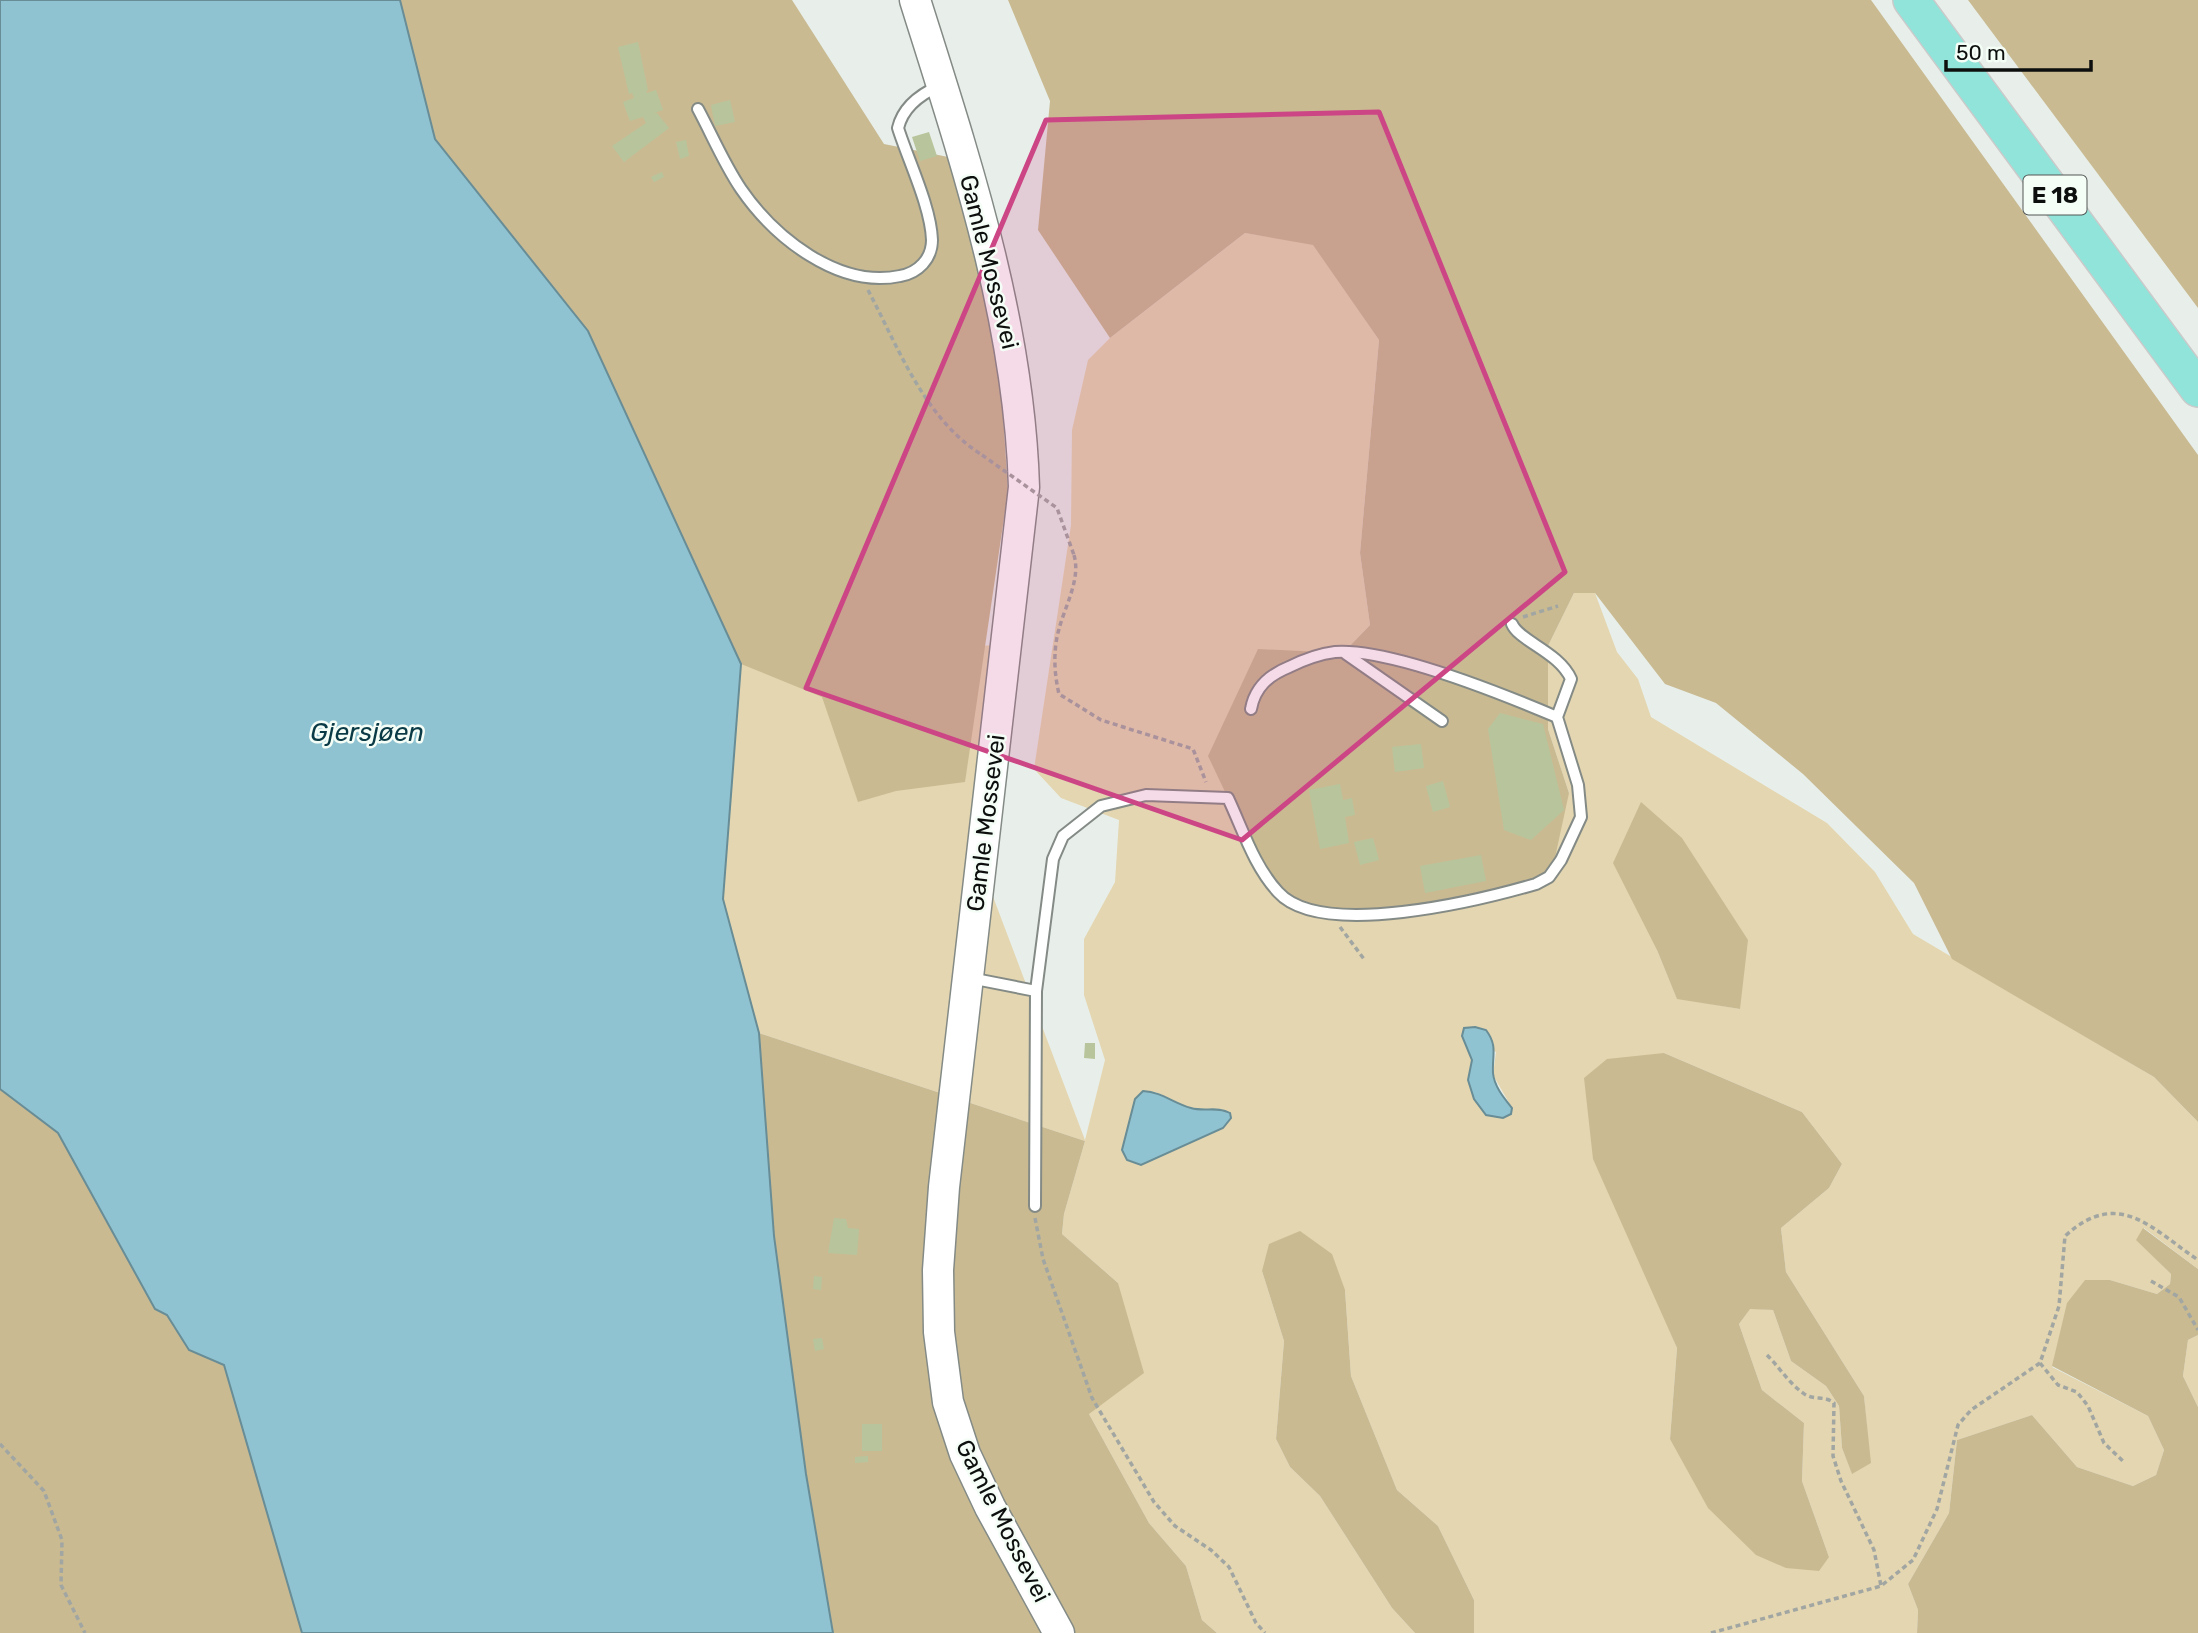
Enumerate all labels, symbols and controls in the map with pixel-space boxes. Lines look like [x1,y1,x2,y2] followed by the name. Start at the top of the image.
[1946,28,2091,72] scale bar
[1956,40,2006,65] text: 50 m
[954,172,1024,352] street label: Gamle Mossevei
[2024,176,2086,214] road number: E 18
[310,717,424,748] water label: Gjersjøen
[961,733,1011,913] street label: Gamle Mossevei
[950,1435,1056,1607] street label: Gamle Mossevei

